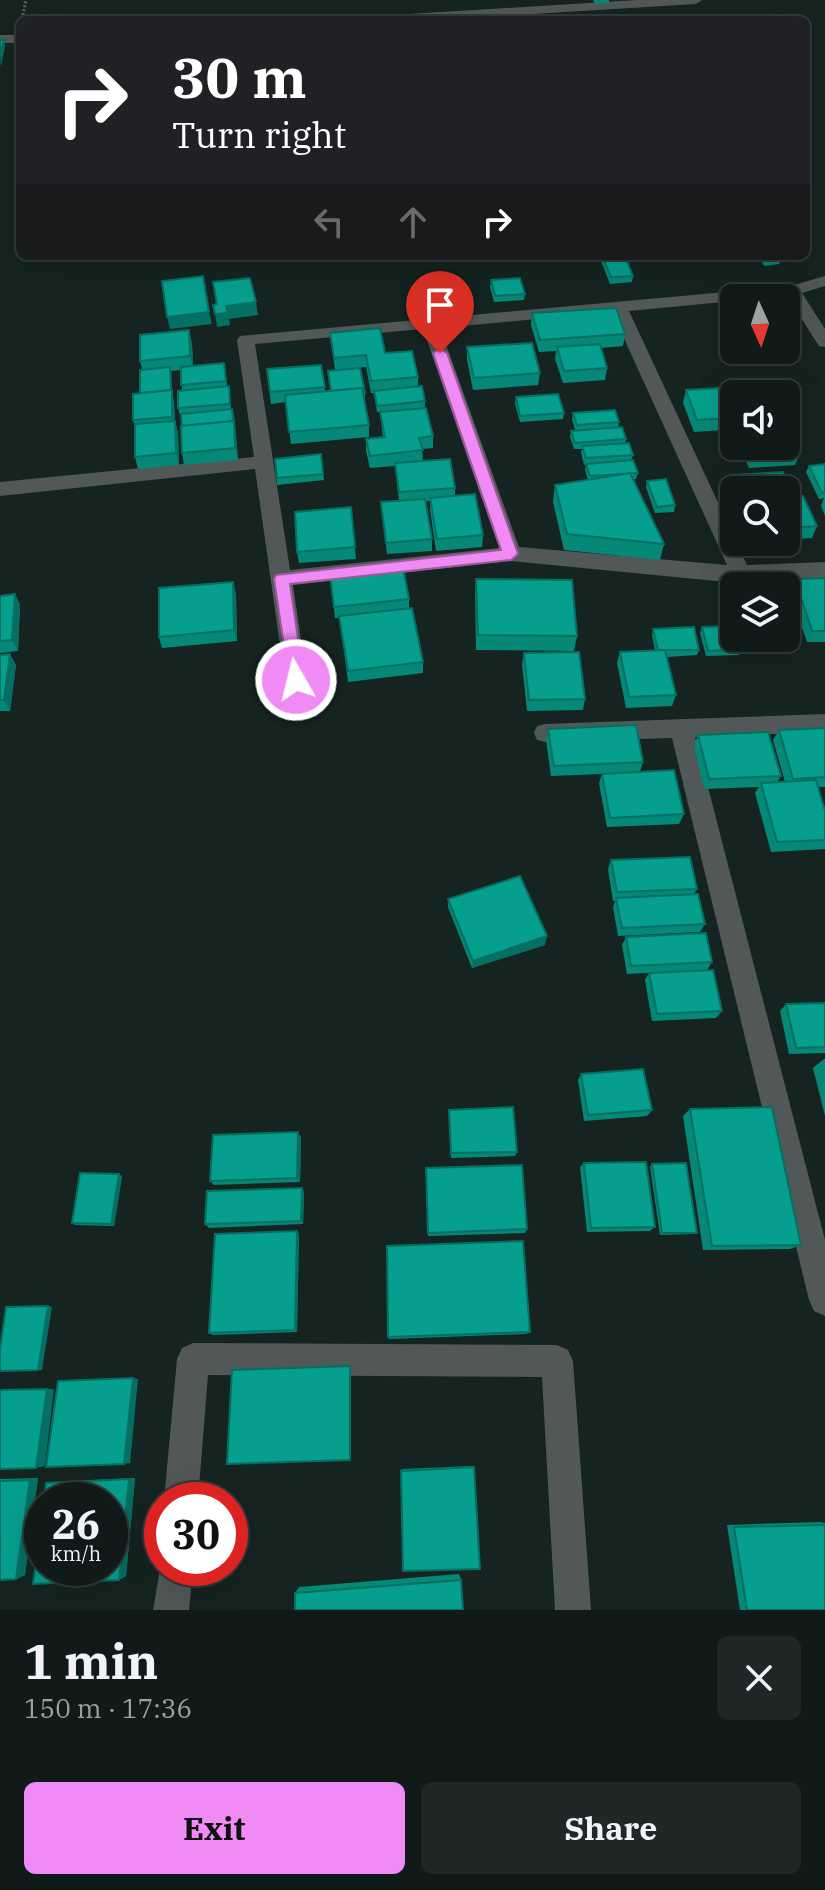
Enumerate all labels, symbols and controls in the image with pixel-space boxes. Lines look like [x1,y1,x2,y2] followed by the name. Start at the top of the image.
[172,41,307,113] text: 30 m
[40,48,144,152] icon: right
[172,111,346,158] text: Turn right
[307,200,351,244] icon: left
[391,200,435,244] icon: ahead
[475,200,519,244] icon: right
[406,271,474,353] pin
[418,283,462,327] icon: arrive
[720,284,800,364] north arrow
[720,284,800,652] map controls
[720,380,800,460] button: sound
[720,476,800,556] button: search
[720,572,800,652] button: layers
[254,638,338,722] position arrow
[144,1482,248,1586] speed limit sign: 30
[52,1498,100,1550] text: 26
[51,1540,101,1567] text: km/h
[24,1630,158,1692] text: 1 min
[717,1636,801,1720] button: close
[24,1691,192,1725] text: 150 m · 17:36
[24,1782,405,1874] button: Exit
[421,1782,801,1874] button: Share

